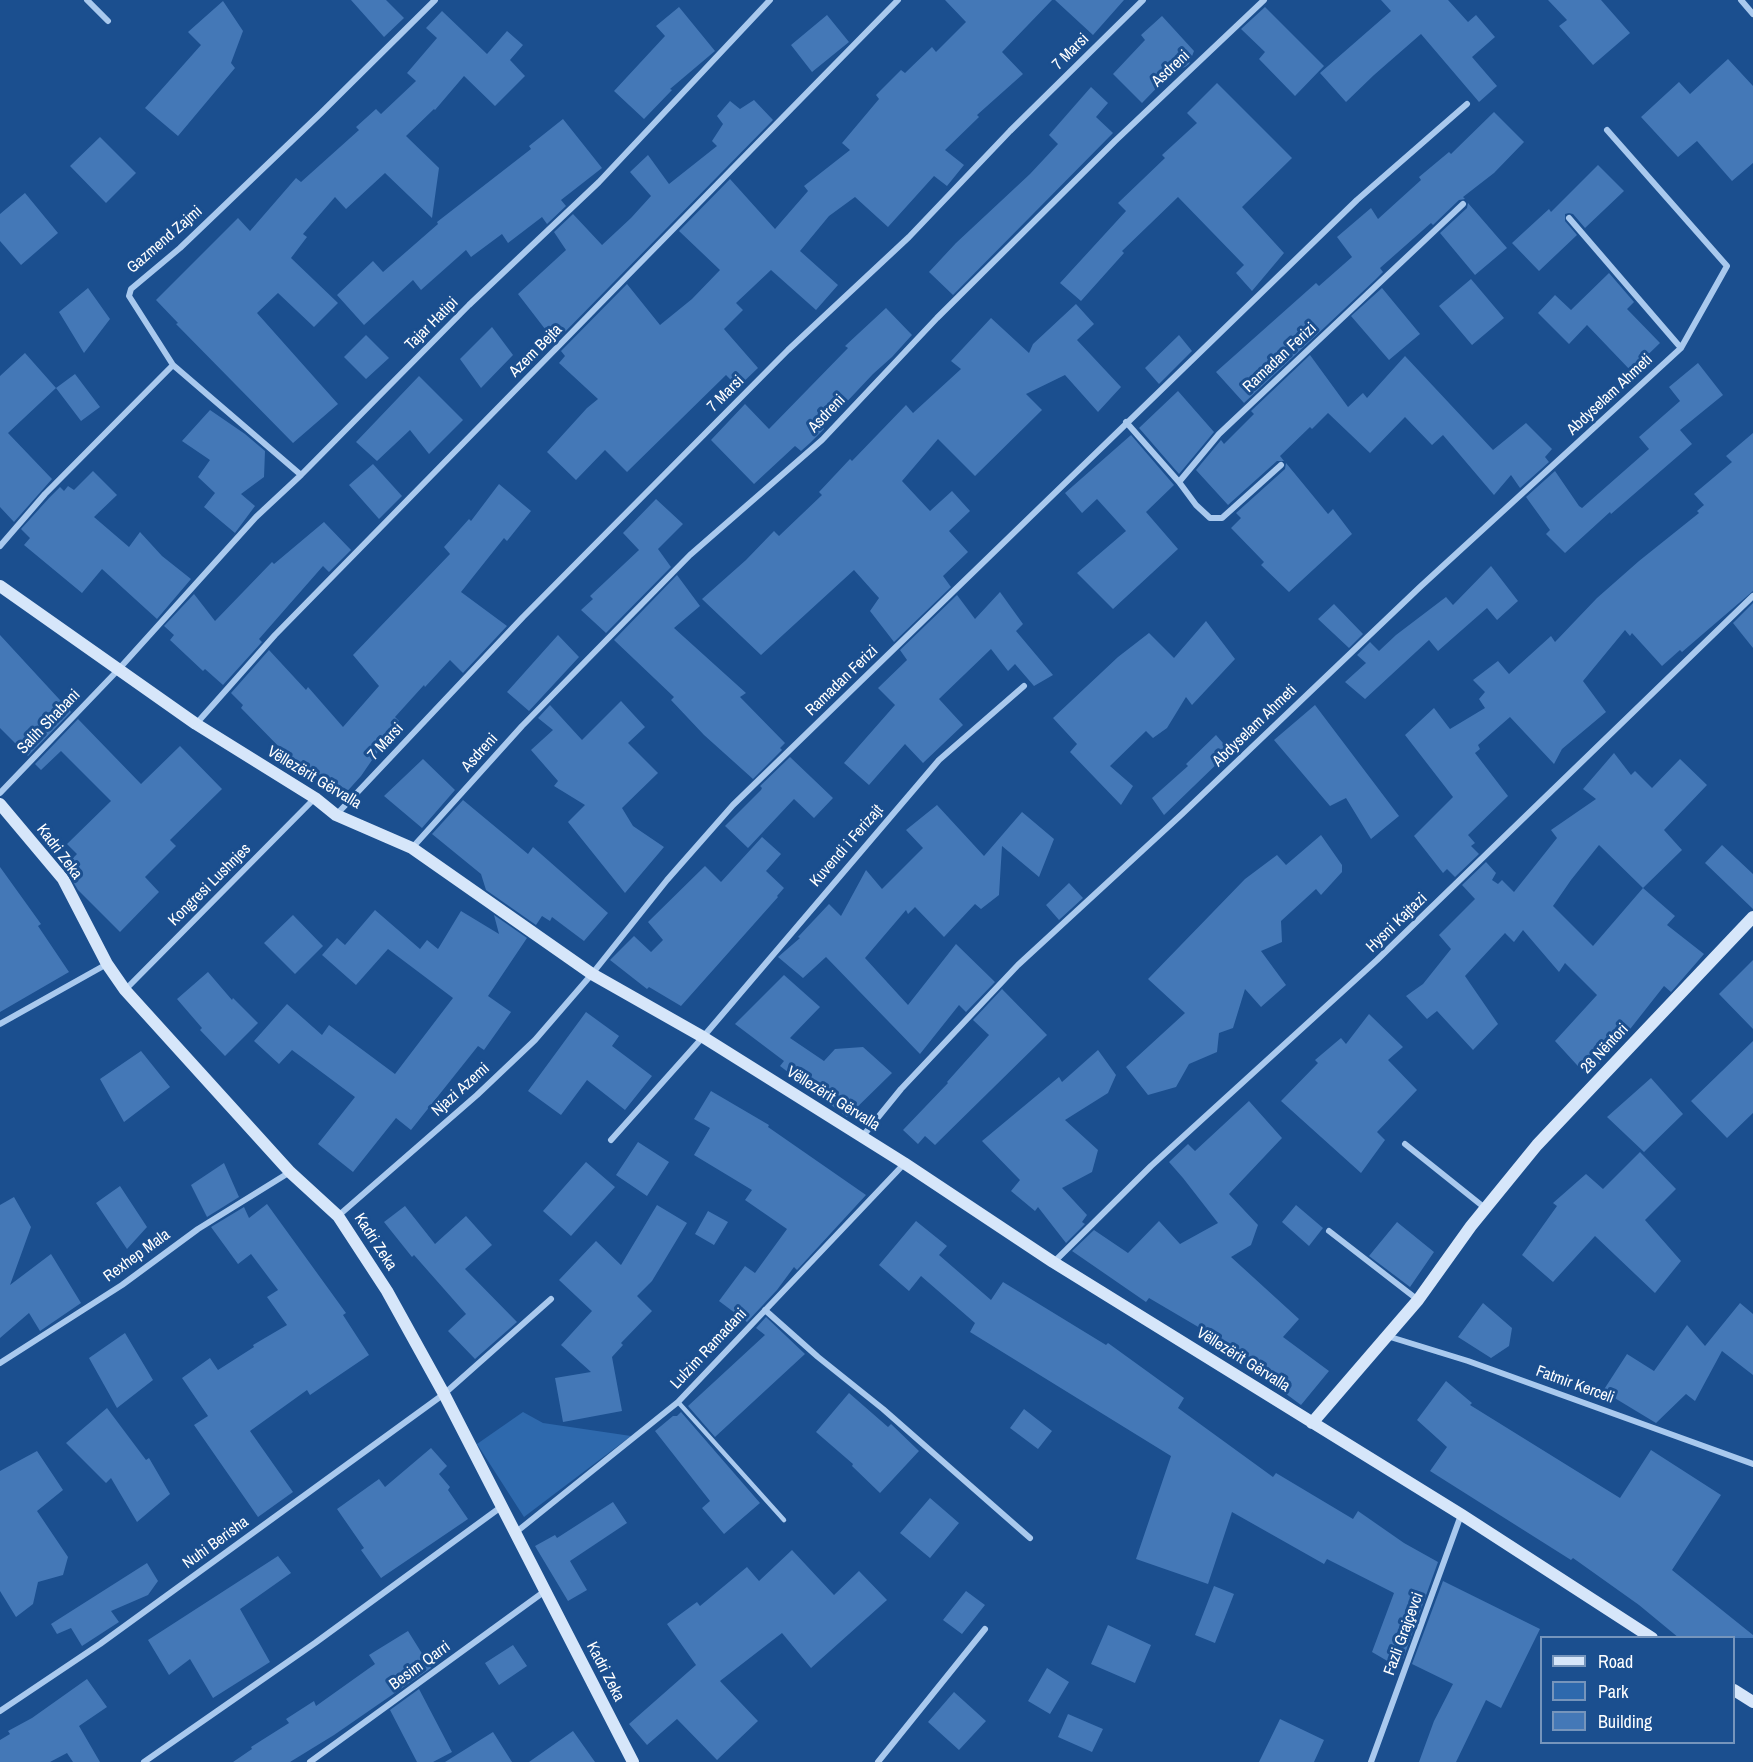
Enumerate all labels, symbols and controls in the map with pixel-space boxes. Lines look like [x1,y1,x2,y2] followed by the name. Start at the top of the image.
[1049,30,1093,74] street label: 7 Marsi
[1148,47,1194,91] street label: Asdreni
[123,202,207,278] street label: Gazmend Zajmi
[401,293,463,355] street label: Tajar Hatipi
[1239,319,1321,397] street label: Ramadan Ferizi
[505,320,567,382] street label: Azem Bejta
[1563,350,1657,440] street label: Abdyselam Ahmeti
[704,372,748,416] street label: 7 Marsi
[804,391,850,437] street label: Asdreni
[802,642,882,720] street label: Ramadan Ferizi
[1209,681,1301,771] street label: Abdyselam Ahmeti
[13,686,85,758] street label: Salih Shabani
[364,719,408,765] street label: 7 Marsi
[458,730,502,776] street label: Asdreni
[263,742,365,814] street label: Vëllezërit Gërvalla
[806,801,888,891] street label: Kuvendi i Ferizajt
[32,821,86,883] street label: Kadri Zeka
[165,840,255,930] street label: Kongresi Lushnjes
[1363,889,1431,957] street label: Hysni Kajtazi
[1577,1020,1633,1078] street label: 28 Nëntori
[428,1059,494,1121] street label: Njazi Azemi
[783,1063,883,1135] street label: Vëllezërit Gërvalla
[349,1210,401,1274] street label: Kadri Zeka
[100,1226,174,1286] street label: Rexhep Mala
[667,1305,751,1393] street label: Lulzim Ramadani
[1193,1324,1293,1396] street label: Vëllezërit Gërvalla
[1533,1362,1617,1408] street label: Fatmir Kerceli
[179,1513,253,1573] street label: Nuhi Berisha
[1380,1590,1428,1678] street label: Fazli Grajçevci
[1540,1636,1735,1744] legend
[386,1637,454,1695] street label: Besim Qarri
[582,1639,628,1705] street label: Kadri Zeka
[1598,1649,1633,1674] text: Road
[1598,1679,1628,1704] text: Park
[1598,1709,1652,1734] text: Building

